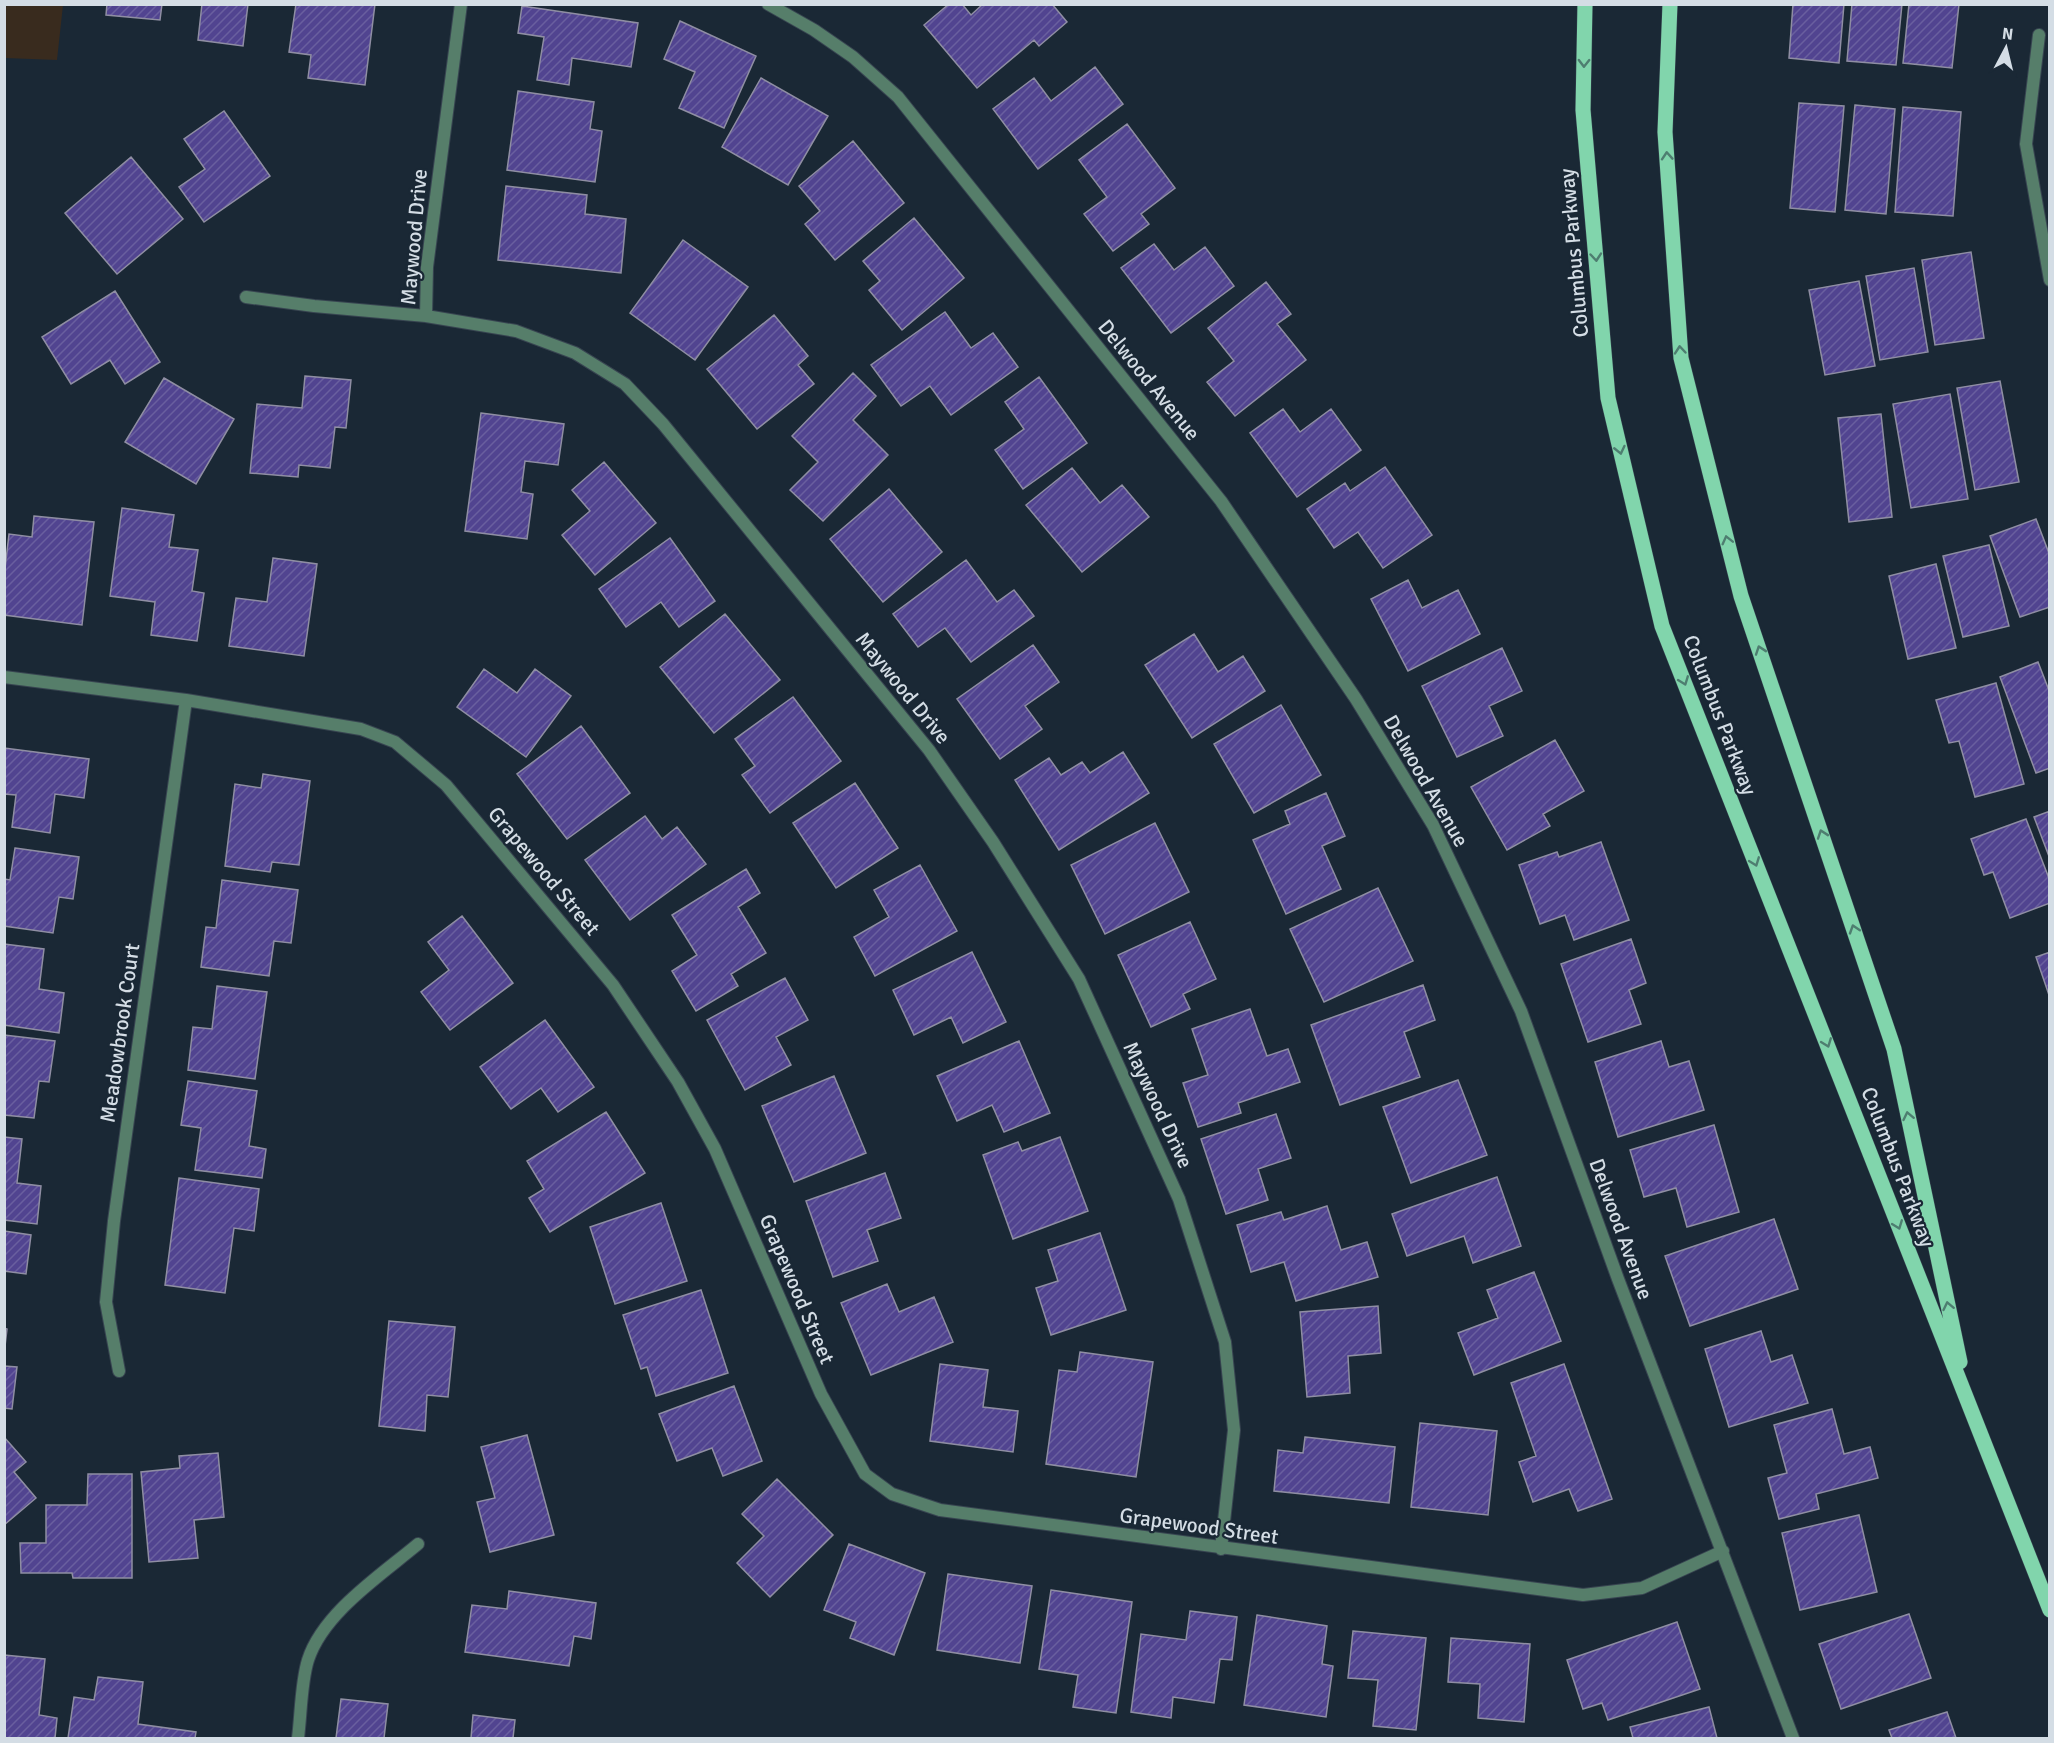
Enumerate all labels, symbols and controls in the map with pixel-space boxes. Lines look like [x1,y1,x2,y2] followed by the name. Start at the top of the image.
[1976,18,2036,78] north arrow
[2001,24,2014,45] text: N
[1578,58,1590,67] one-way arrow
[1661,151,1674,160] one-way arrow
[1554,167,1594,339] street label: Columbus Parkway
[395,168,433,306] street label: Maywood Drive
[1589,253,1602,262] one-way arrow
[1092,314,1206,446] street label: Delwood Avenue
[1674,346,1687,355] one-way arrow
[1613,445,1626,455] one-way arrow
[1721,535,1734,545] one-way arrow
[850,627,956,749] street label: Maywood Drive
[1677,631,1763,799] street label: Columbus Parkway
[1754,645,1767,656] one-way arrow
[1677,674,1689,685] one-way arrow
[1378,710,1474,852] street label: Delwood Avenue
[483,801,605,941] street label: Grapewood Street
[1817,829,1830,840] one-way arrow
[1748,856,1760,867] one-way arrow
[1849,924,1861,935] one-way arrow
[95,942,145,1124] street label: Meadowbrook Court
[1820,1037,1832,1048] one-way arrow
[1117,1038,1199,1172] street label: Maywood Drive
[1855,1083,1941,1251] street label: Columbus Parkway
[1902,1111,1915,1121] one-way arrow
[1583,1155,1659,1303] street label: Delwood Avenue
[754,1210,840,1368] street label: Grapewood Street
[1891,1219,1903,1230] one-way arrow
[1942,1302,1955,1312] one-way arrow
[1118,1502,1280,1550] street label: Grapewood Street

